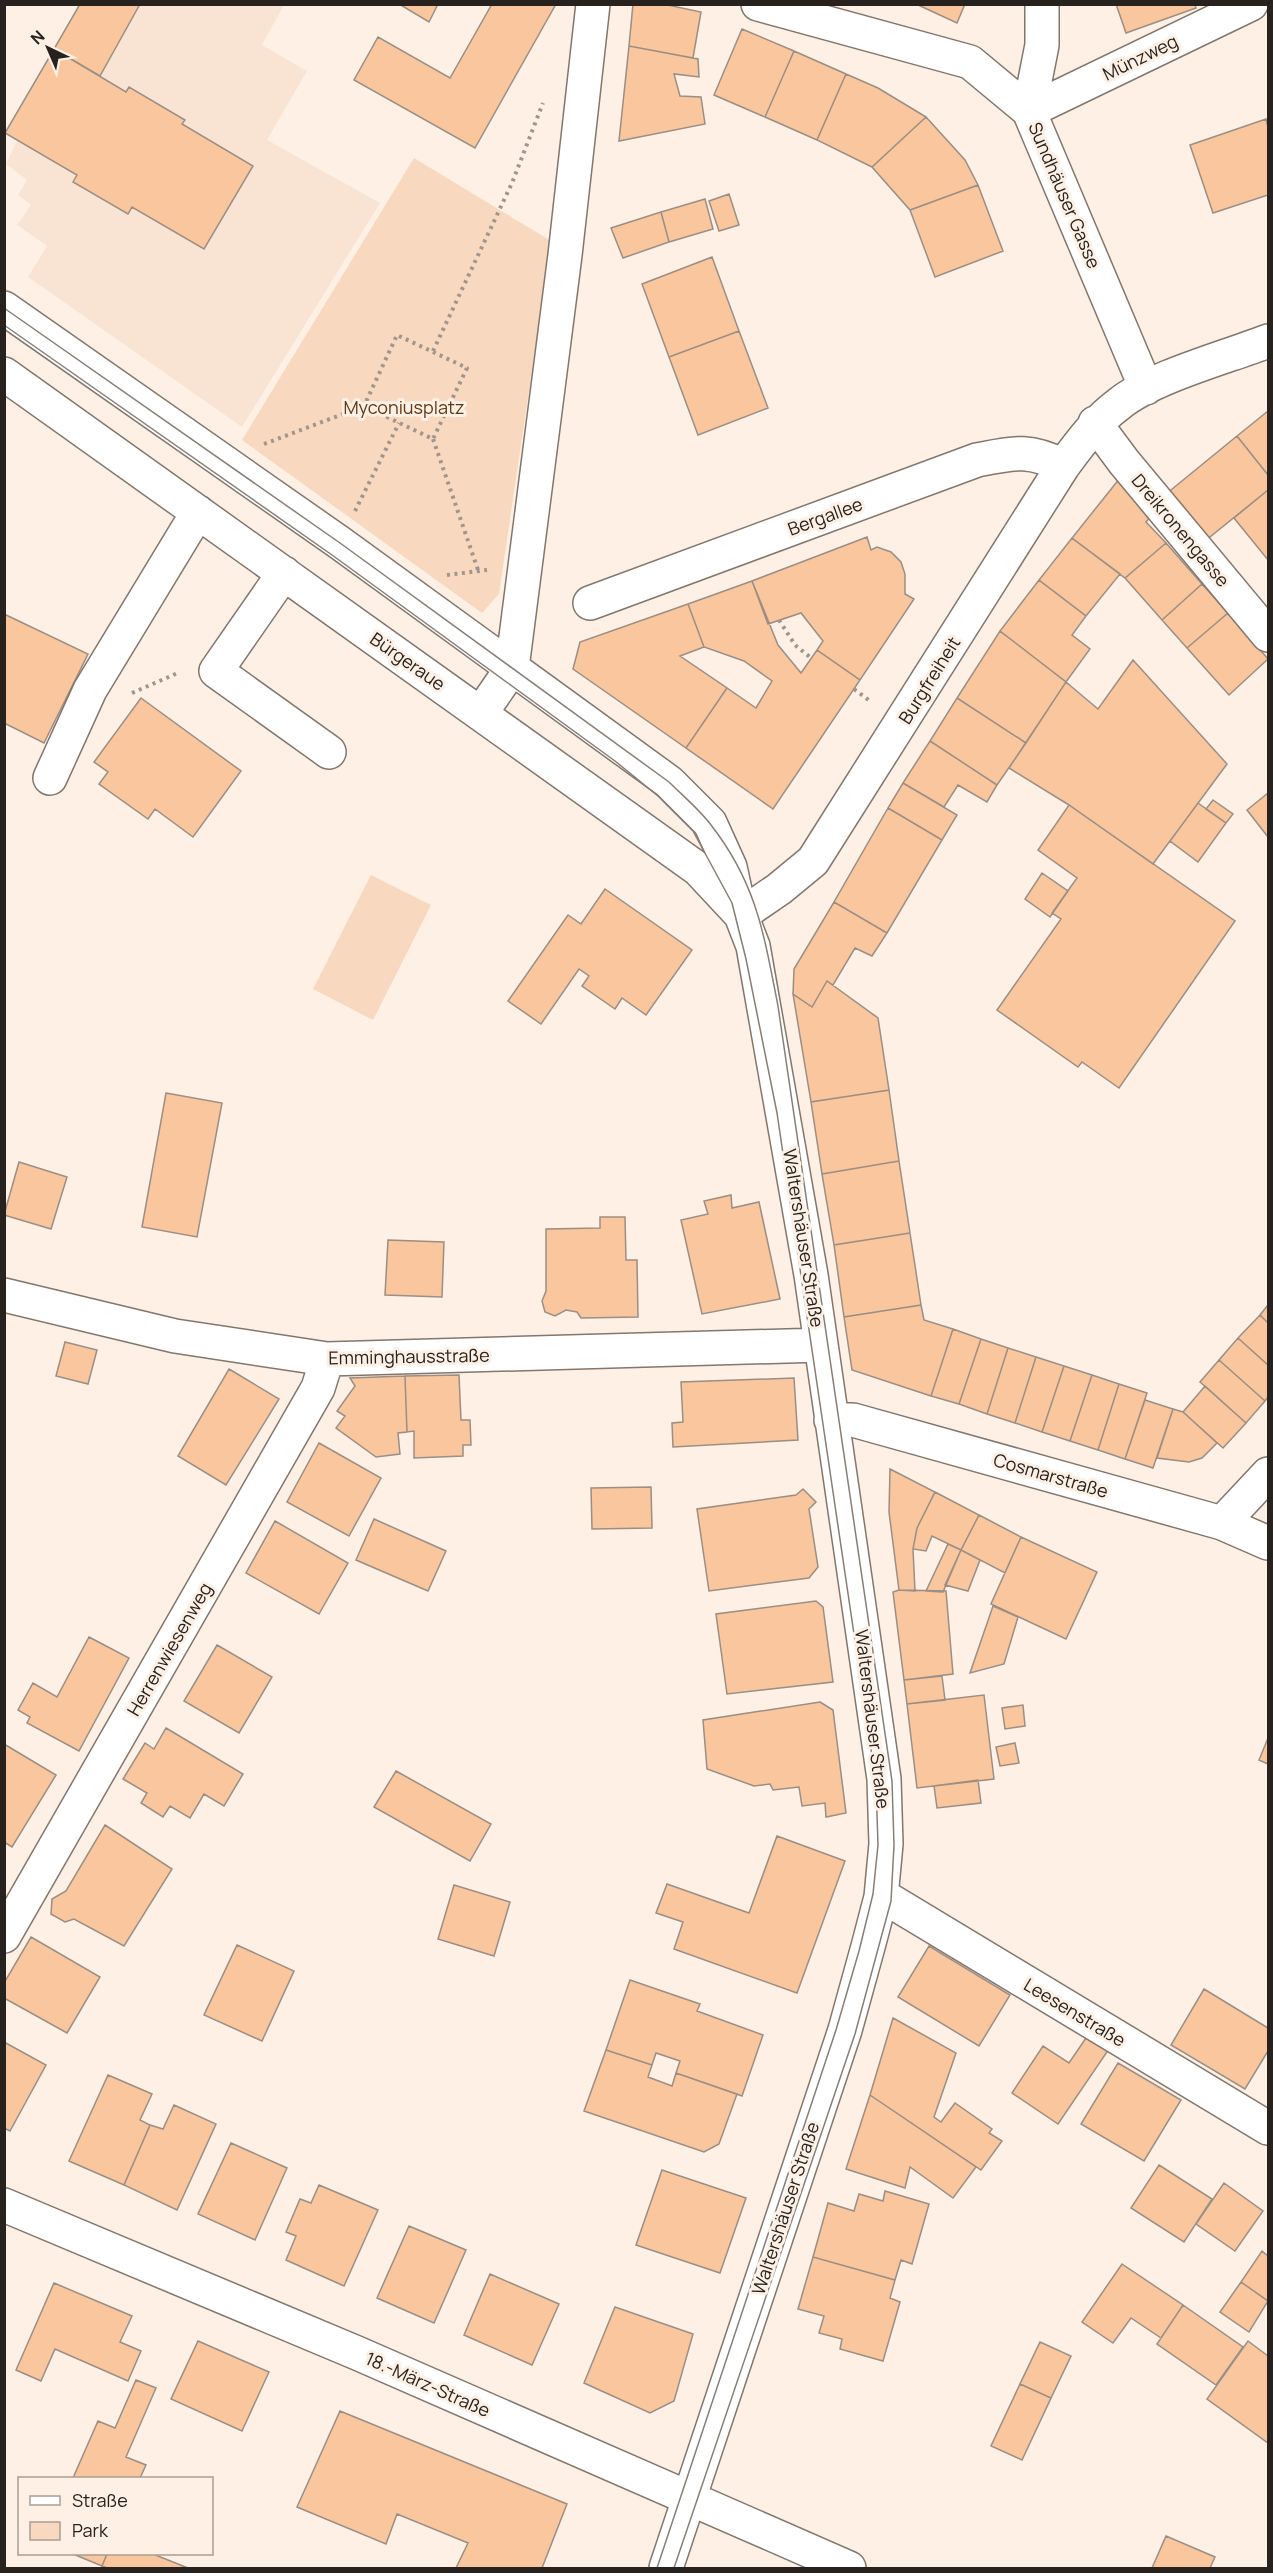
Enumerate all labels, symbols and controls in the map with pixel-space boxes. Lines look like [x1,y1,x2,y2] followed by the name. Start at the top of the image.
[18,18,78,78] north arrow
[26,25,49,49] text: N
[1098,29,1182,85] street label: Münzweg
[1023,118,1107,272] street label: Sundhäuser Gasse
[343,395,465,419] park label: Myconiusplatz
[1127,468,1235,592] street label: Dreikronengasse
[784,491,866,541] street label: Bergallee
[366,626,450,696] street label: Bürgeraue
[893,632,965,728] street label: Burgfreiheit
[778,1147,830,1329] street label: Waltershäuser Straße
[328,1343,490,1369] street label: Emminghausstraße
[991,1447,1111,1503] street label: Cosmarstraße
[121,1578,217,1720] street label: Herrenwiesenweg
[850,1628,896,1810] street label: Waltershäuser Straße
[1020,1972,1130,2052] street label: Leesenstraße
[746,2119,824,2297] street label: Waltershäuser Straße
[362,2346,494,2422] street label: 18.-März-Straße
[18,2477,213,2555] legend
[72,2488,128,2512] text: Straße
[72,2518,109,2542] text: Park

